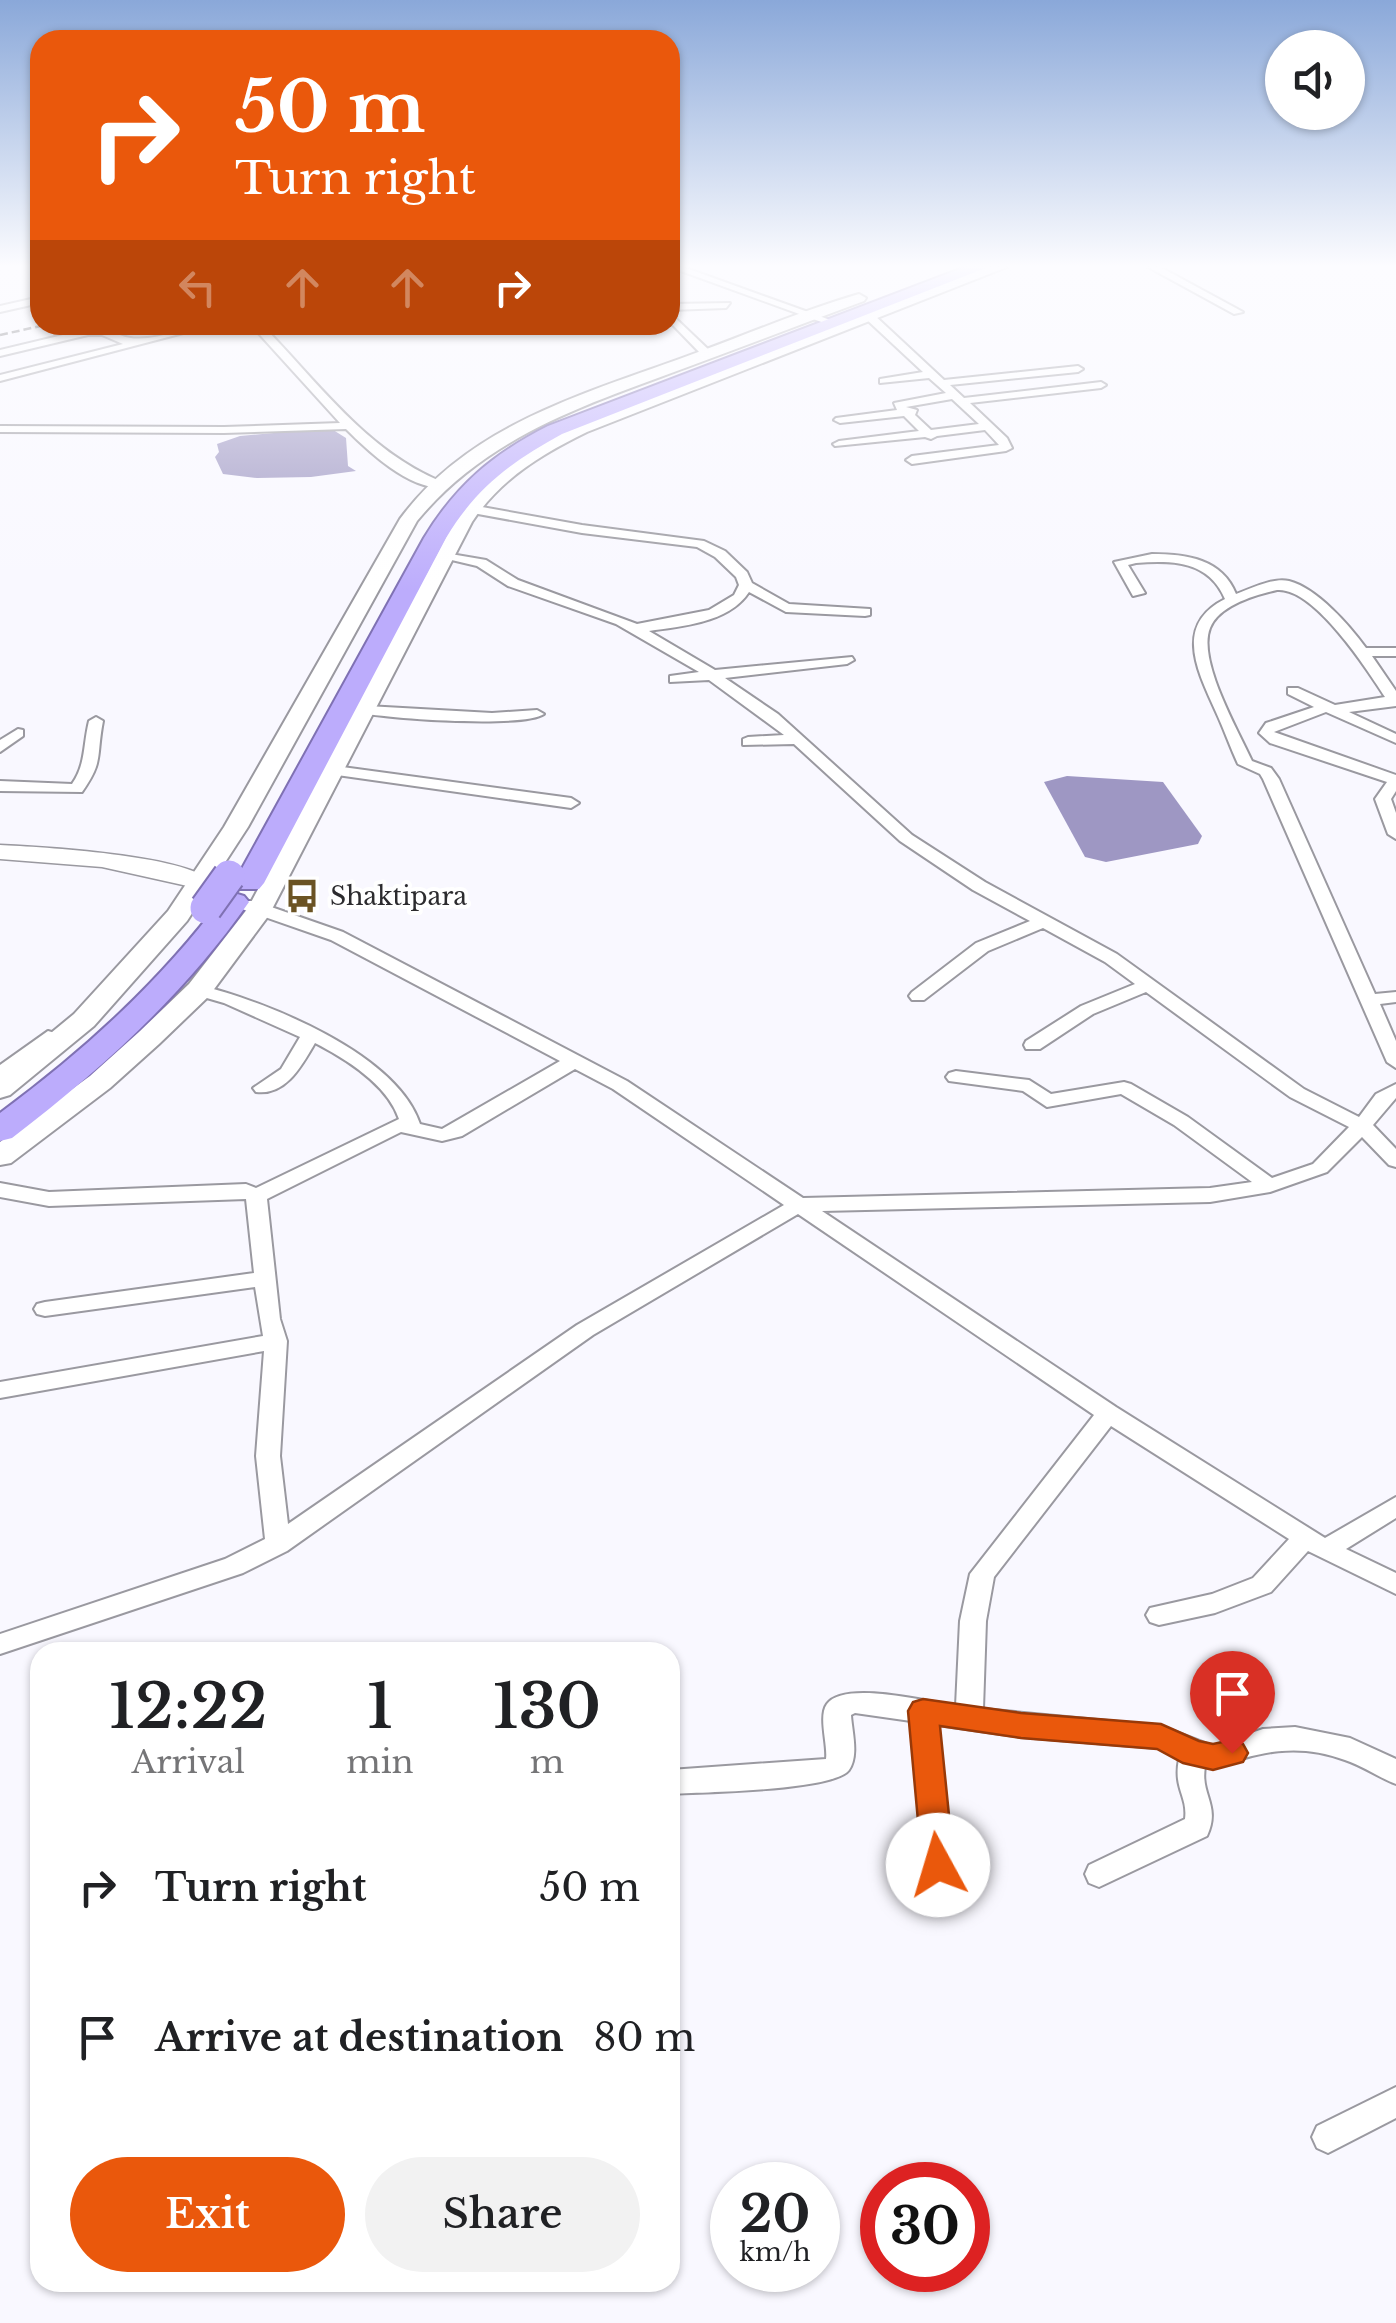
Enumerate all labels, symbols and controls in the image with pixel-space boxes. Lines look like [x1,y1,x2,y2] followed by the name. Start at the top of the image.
[1265,30,1365,130] map controls
[1265,30,1365,130] button: sound
[235,64,426,151] text: 50 m
[70,70,200,200] icon: right
[235,150,476,206] text: Turn right
[170,260,225,315] icon: left
[275,260,330,315] icon: ahead
[380,260,435,315] icon: ahead
[485,260,540,315] icon: right
[283,877,321,915] bus stop icon: Shaktipara
[330,881,467,912] place label: Shaktipara
[1190,1651,1275,1754] pin
[1205,1666,1260,1721] icon: arrive
[109,1670,267,1744] text: 12:22
[367,1670,393,1744] text: 1
[492,1670,601,1744] text: 130
[132,1742,245,1782] text: Arrival
[346,1742,414,1782] text: min
[530,1742,564,1782] text: m
[886,1813,990,1917] position arrow
[70,1860,125,1915] icon: right
[155,1864,366,1911] text: Turn right
[540,1864,640,1911] text: 50 m
[70,2010,125,2065] icon: arrive
[155,2014,564,2061] text: Arrive at destination
[594,2014,695,2061] text: 80 m
[70,2157,345,2272] button: Exit
[365,2157,640,2272] button: Share
[860,2162,990,2292] speed limit sign: 30
[740,2183,810,2246] text: 20
[740,2237,810,2268] text: km/h

